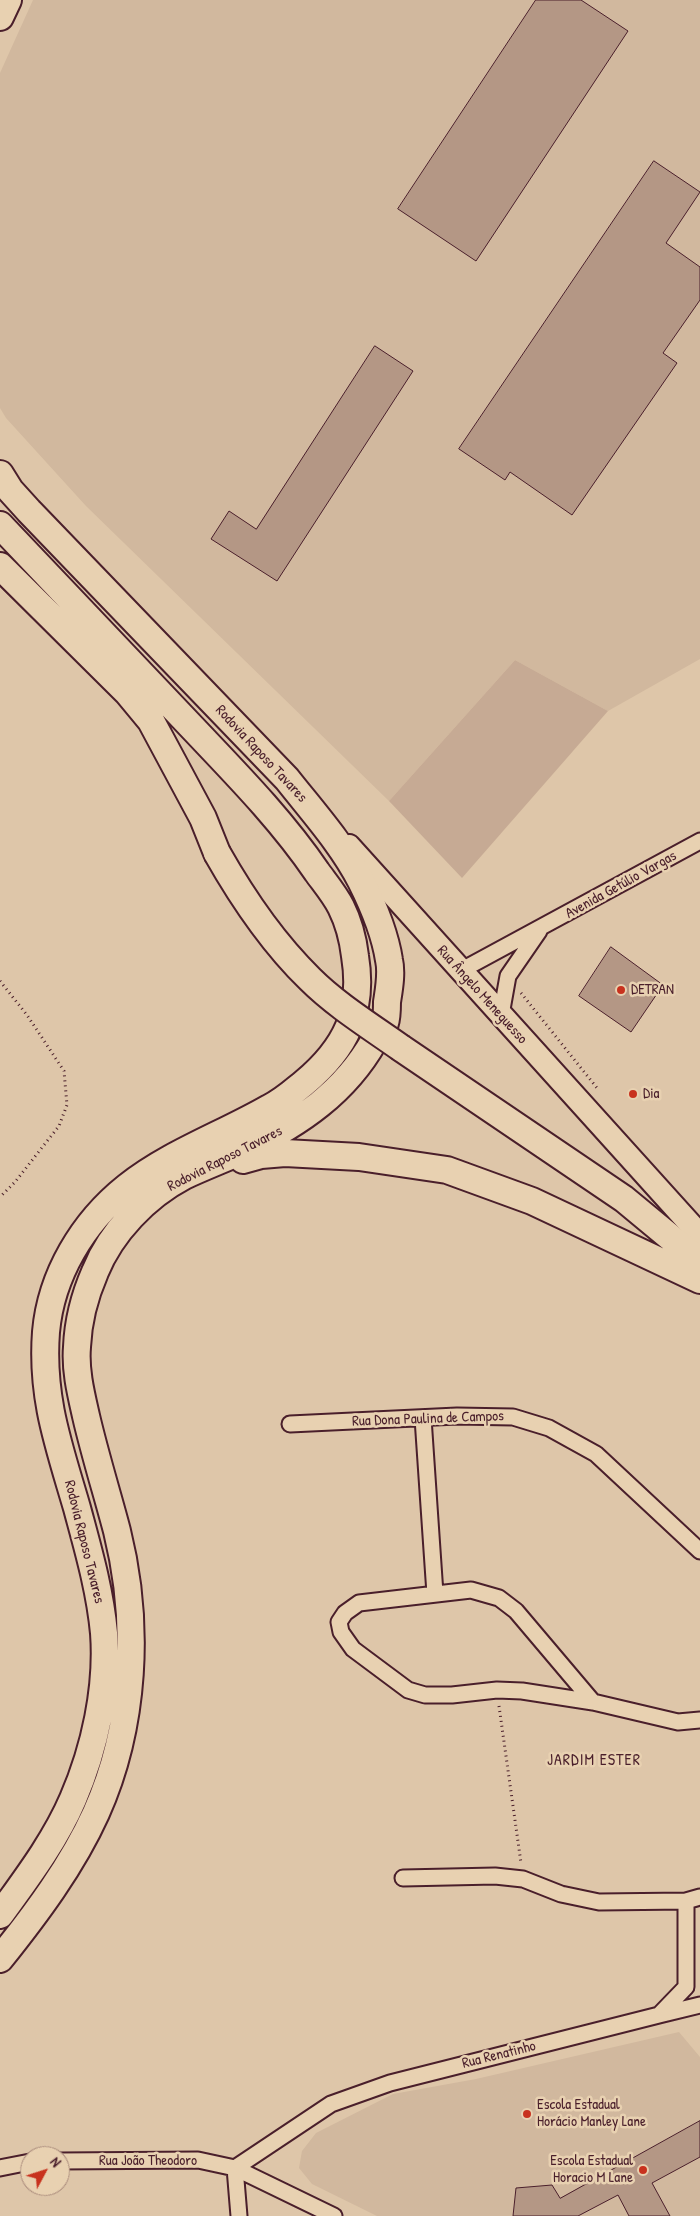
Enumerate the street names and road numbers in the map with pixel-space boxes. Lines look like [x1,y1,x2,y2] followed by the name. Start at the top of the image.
[211,702,311,806] street label: Rodovia Raposo Tavares
[562,847,680,923] street label: Avenida Getúlio Vargas
[433,942,531,1048] street label: Rua Ângelo Meneguesso
[165,1122,285,1196] street label: Rodovia Raposo Tavares
[352,1407,504,1431] street label: Rua Dona Paulina de Campos
[60,1479,108,1605] street label: Rodovia Raposo Tavares
[460,2037,538,2073] street label: Rua Renatinho
[99,2152,197,2170] street label: Rua João Theodoro

